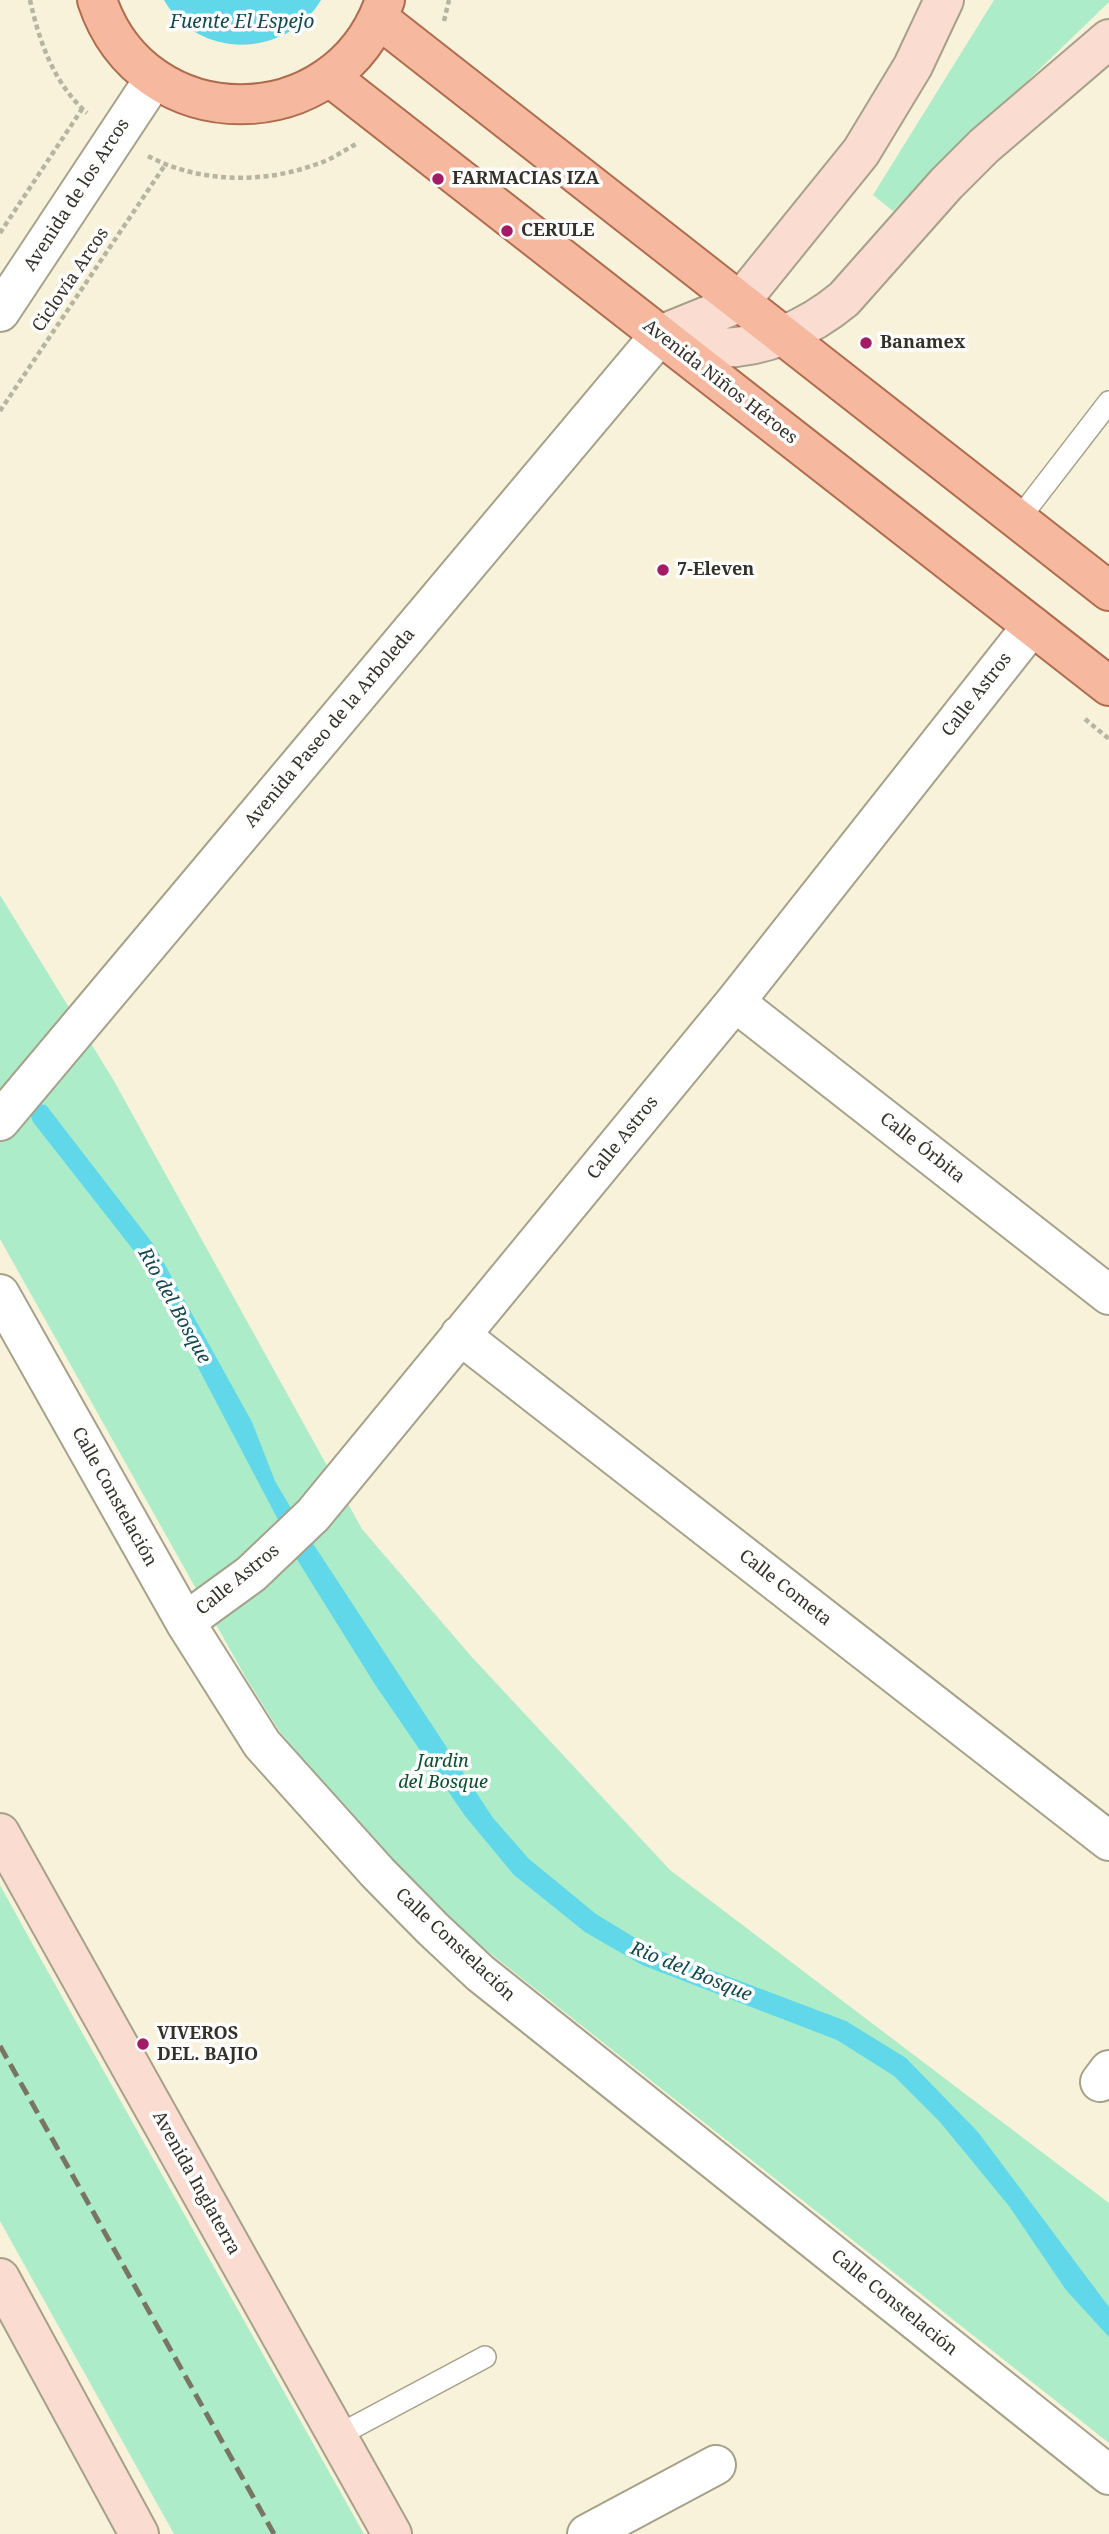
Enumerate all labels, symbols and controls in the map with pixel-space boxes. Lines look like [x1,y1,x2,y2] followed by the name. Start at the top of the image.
[170,12,314,34] water label: Fuente El Espejo
[20,115,134,275] street label: Avenida de los Arcos
[452,168,599,190] place label: FARMACIAS IZA
[430,171,446,187] marker: FARMACIAS IZA
[521,220,594,242] place label: CERULE
[499,223,515,239] marker: CERULE
[28,224,114,336] street label: Ciclovía Arcos
[639,315,801,449] street label: Avenida Niños Héroes
[880,332,965,354] place label: Banamex
[858,335,874,351] marker: Banamex
[677,559,754,581] place label: 7-Eleven
[655,562,671,578] marker: 7-Eleven
[240,624,420,832] street label: Avenida Paseo de la Arboleda
[937,649,1017,741] street label: Calle Astros
[583,1092,663,1184] street label: Calle Astros
[875,1108,969,1188] street label: Calle Órbita
[133,1244,215,1368] water label: Rio del Bosque
[67,1423,161,1571] street label: Calle Constelación
[192,1540,284,1620] street label: Calle Astros
[735,1545,835,1631] street label: Calle Cometa
[398,1751,488,1794] park label: Jardin del Bosque
[391,1884,519,2006] street label: Calle Constelación
[627,1937,755,2007] water label: Rio del Bosque
[157,2023,258,2066] place label: VIVEROS DEL. BAJIO
[135,2036,151,2052] marker: VIVEROS DEL. BAJIO
[147,2107,245,2259] street label: Avenida Inglaterra
[827,2245,961,2361] street label: Calle Constelación

